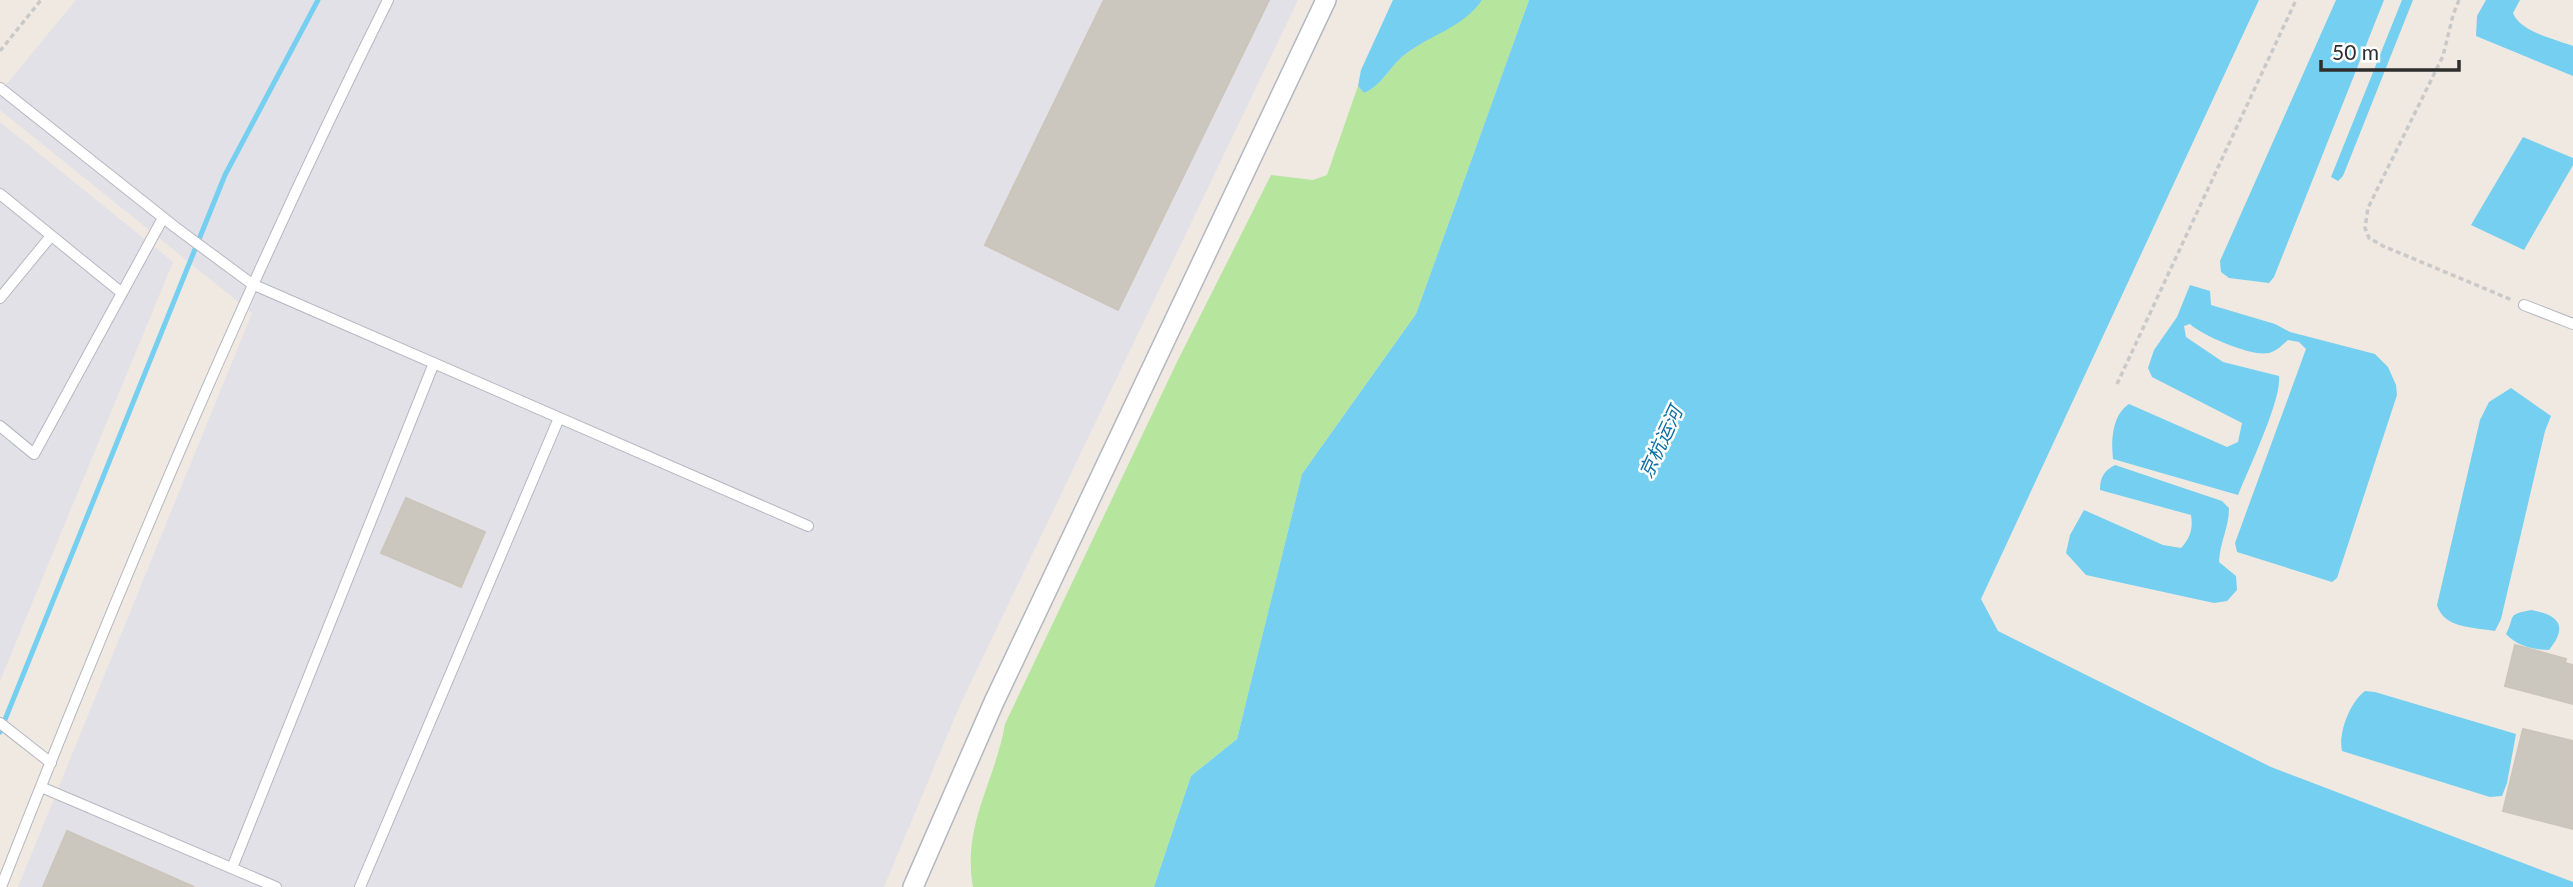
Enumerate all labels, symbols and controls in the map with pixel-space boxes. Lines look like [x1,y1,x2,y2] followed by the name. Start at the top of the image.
[2321,28,2459,72] scale bar
[2332,39,2379,64] text: 50 m
[1634,399,1688,481] water label: 京杭运河

